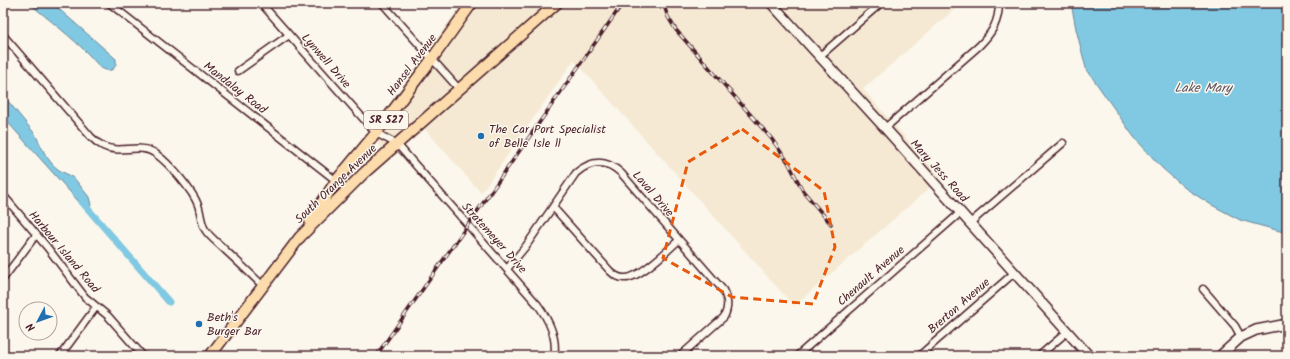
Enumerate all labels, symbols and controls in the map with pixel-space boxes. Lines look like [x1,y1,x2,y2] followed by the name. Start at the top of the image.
[297,29,356,93] street label: Lynwell Drive
[382,29,442,100] street label: Hansel Avenue
[199,57,272,120] street label: Mandalay Road
[1174,78,1233,99] water label: Lake Mary
[364,111,408,129] road number: SR 527
[489,120,606,153] place label: The Car Port Specialist of Belle Isle ll
[476,131,486,141] marker: The Car Port Specialist of Belle Isle ll
[905,135,973,208] street label: Mary Jess Road
[291,139,382,228] street label: South Orange Avenue
[628,167,679,222] street label: Laval Drive
[457,198,532,278] street label: Stratemeyer Drive
[24,207,105,298] street label: Harbour Island Road
[833,241,910,311] street label: Chenault Avenue
[923,273,995,339] street label: Brerton Avenue
[18,301,58,341] north arrow
[207,308,263,341] place label: Beth's Burger Bar
[22,318,40,335] text: N
[194,319,204,329] marker: Beth's Burger Bar

